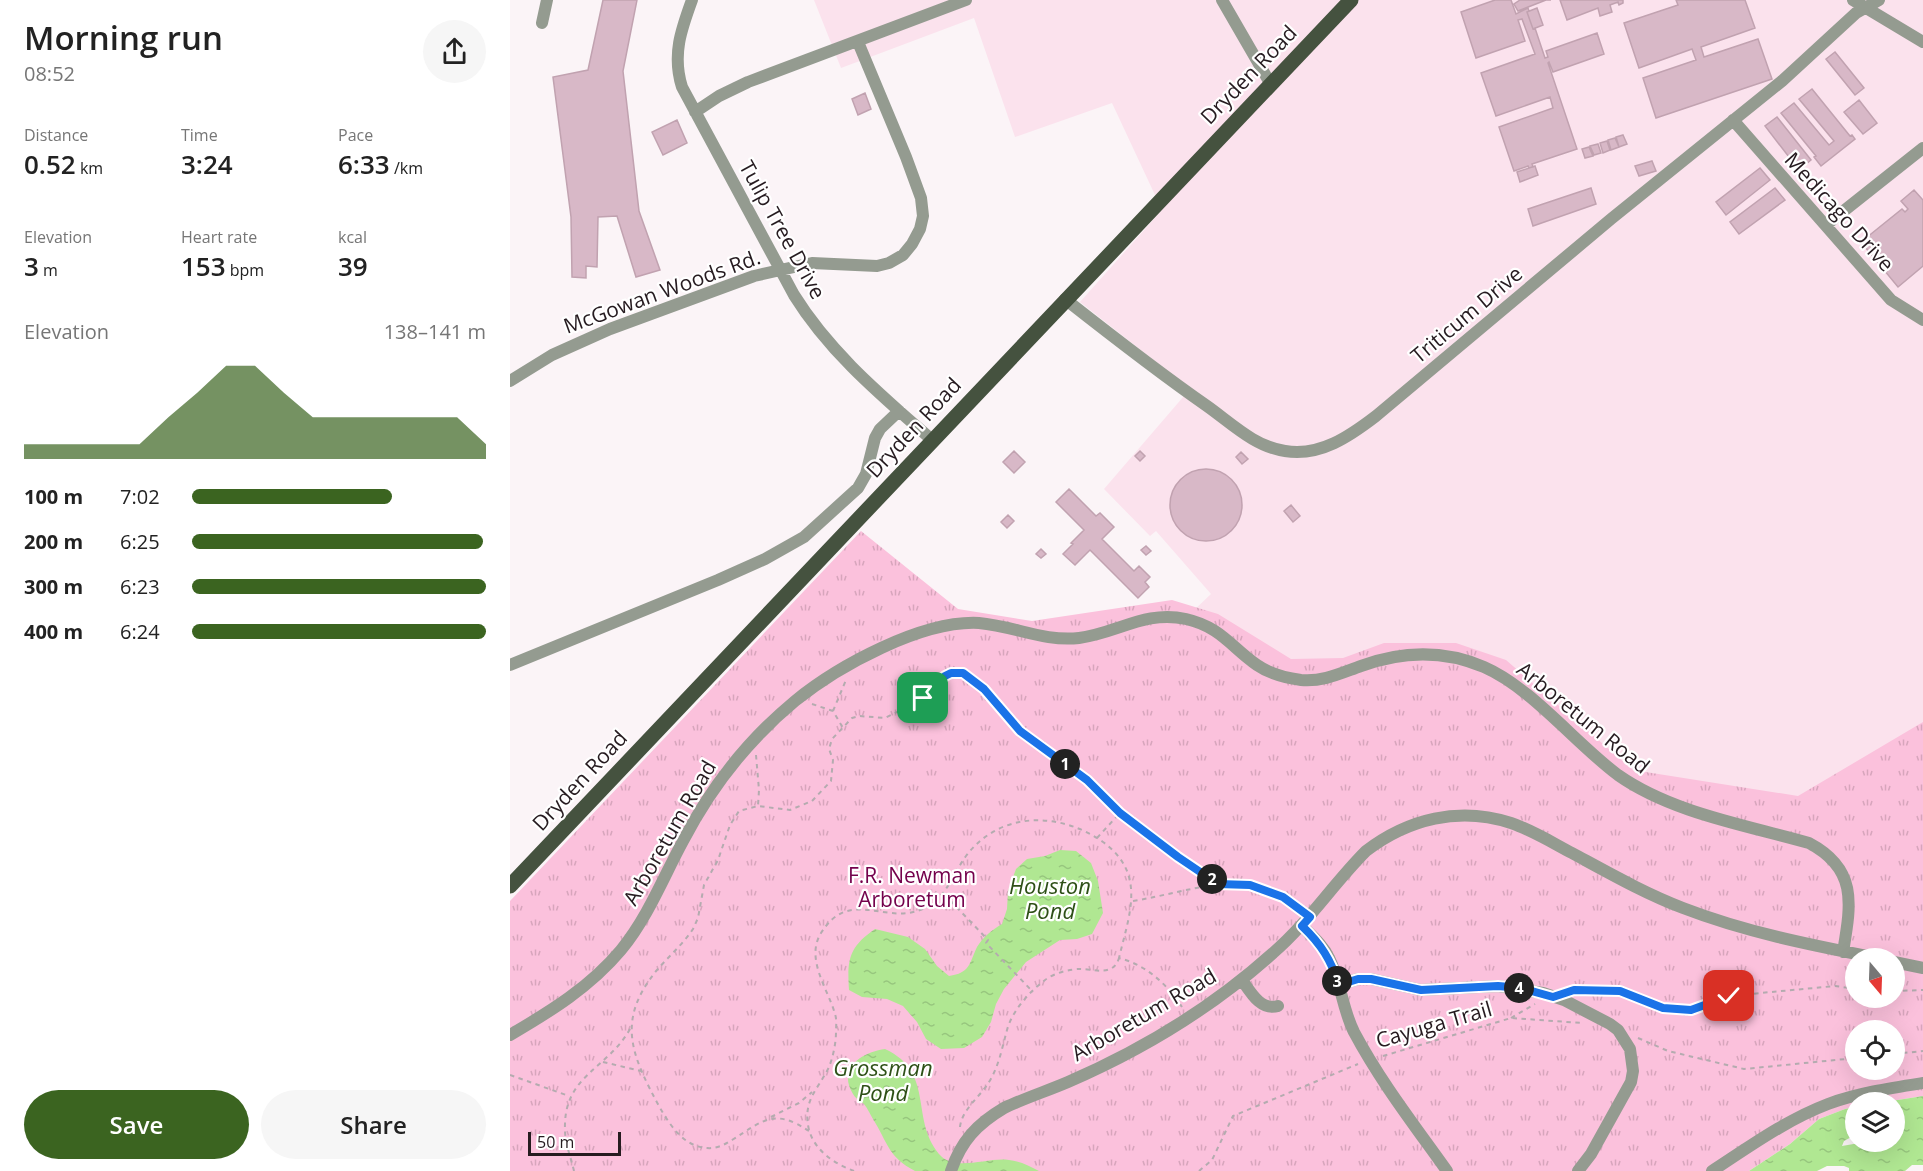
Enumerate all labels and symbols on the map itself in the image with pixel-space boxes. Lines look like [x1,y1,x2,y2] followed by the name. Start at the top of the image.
[1194,19,1303,130] street label: Dryden Road
[1779,146,1901,277] street label: Medicago Drive
[733,155,832,304] street label: Tulip Tree Drive
[559,242,764,340] street label: McGowan Woods Rd.
[1405,259,1528,369] street label: Triticum Drive
[860,371,967,483] street label: Dryden Road
[1511,655,1656,779] street label: Arboretum Road
[897,672,948,723] pin
[526,724,633,836] street label: Dryden Road
[1050,749,1080,779] pin: 1
[616,755,722,910] street label: Arboretum Road
[848,861,976,913] park label: F.R. Newman Arboretum
[1197,864,1227,894] pin: 2
[1009,870,1091,925] water label: Houston Pond
[1845,948,1905,1008] north arrow
[1066,961,1221,1067] street label: Arboretum Road
[1322,966,1352,996] pin: 3
[1703,970,1754,1021] pin
[1504,973,1534,1003] pin: 4
[1373,994,1495,1054] street label: Cayuga Trail
[833,1052,933,1107] water label: Grossman Pond
[528,1129,621,1156] scale bar

